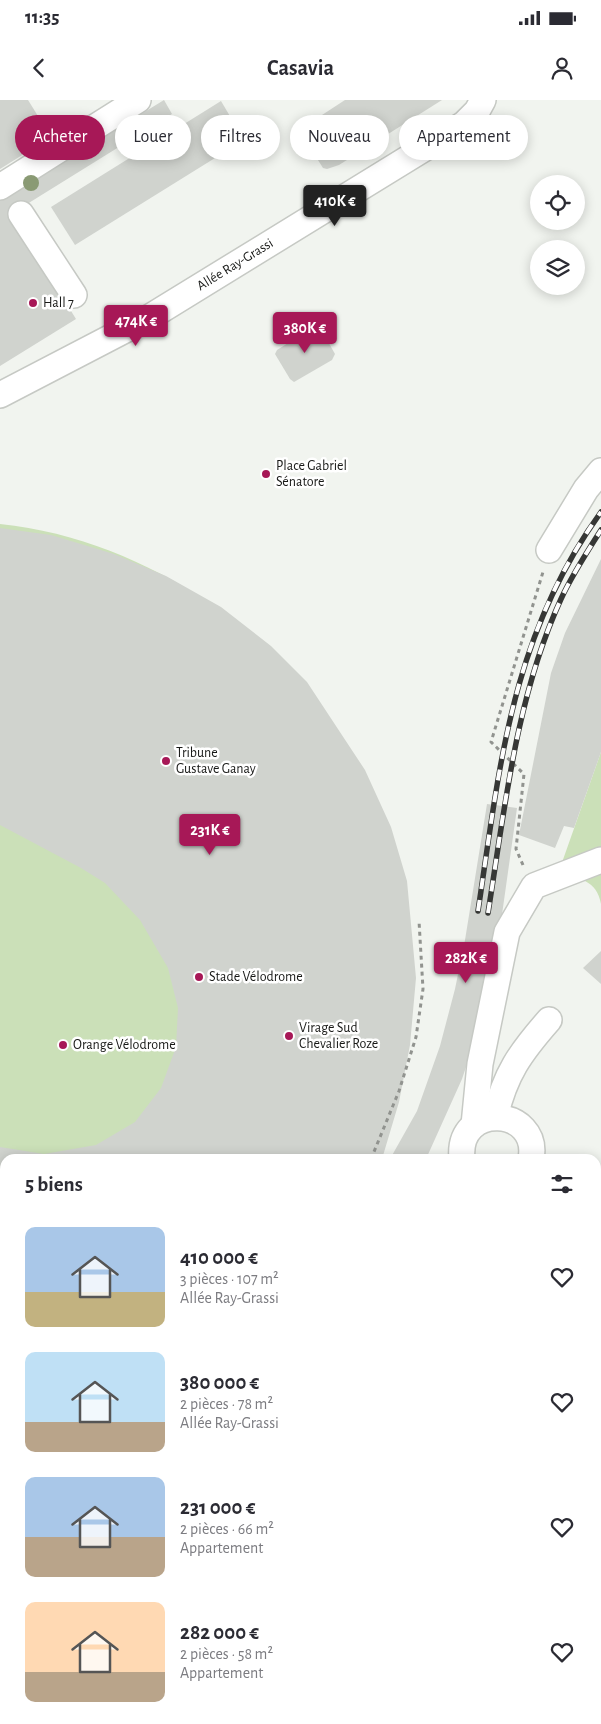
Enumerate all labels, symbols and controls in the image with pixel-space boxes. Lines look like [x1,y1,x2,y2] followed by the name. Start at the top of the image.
[25,8,59,27] text: 11:35
[25,54,53,82] icon: back
[548,54,576,82] icon: person
[267,57,334,79] text: Casavia
[15,115,105,160] chip: Acheter
[115,115,191,160] chip: Louer
[201,115,280,160] chip: Filtres
[290,115,389,160] chip: Nouveau
[399,115,528,160] chip: Appartement
[530,175,585,295] map controls
[530,175,585,230] button: locate
[294,184,376,227] pin: 410K €
[314,193,356,209] text: 410K €
[195,236,276,293] street label: Allée Ray-Grassi
[530,240,585,295] button: layers
[43,296,74,310] place label: Hall 7
[27,297,39,309] marker: Hall 7
[95,304,177,347] pin: 474K €
[264,312,346,354] pin: 380K €
[115,313,157,329] text: 474K €
[284,320,326,336] text: 380K €
[276,459,347,489] place label: Place Gabriel Sénatore
[260,468,272,480] marker: Place Gabriel Sénatore
[176,746,256,776] place label: Tribune Gustave Ganay
[160,755,172,767] marker: Tribune Gustave Ganay
[169,814,251,856] pin: 231K €
[190,822,230,838] text: 231K €
[425,942,507,984] pin: 282K €
[445,950,487,966] text: 282K €
[209,970,303,984] place label: Stade Vélodrome
[193,971,205,983] marker: Stade Vélodrome
[299,1021,378,1051] place label: Virage Sud Chevalier Roze
[283,1030,295,1042] marker: Virage Sud Chevalier Roze
[73,1038,176,1052] place label: Orange Vélodrome
[57,1039,69,1051] marker: Orange Vélodrome
[548,1170,576,1198] icon: filters
[25,1174,83,1195] text: 5 biens
[65,1247,125,1307] icon: home
[180,1247,258,1268] text: 410 000 €
[548,1263,576,1291] icon: heart
[180,1271,279,1287] text: 3 pièces · 107 m²
[180,1290,279,1306] text: Allée Ray-Grassi
[65,1372,125,1432] icon: home
[180,1372,259,1393] text: 380 000 €
[548,1388,576,1416] icon: heart
[180,1396,273,1412] text: 2 pièces · 78 m²
[180,1415,279,1431] text: Allée Ray-Grassi
[65,1497,125,1557] icon: home
[180,1497,255,1518] text: 231 000 €
[548,1513,576,1541] icon: heart
[180,1521,274,1537] text: 2 pièces · 66 m²
[180,1540,263,1556] text: Appartement
[65,1622,125,1682] icon: home
[180,1622,259,1643] text: 282 000 €
[548,1638,576,1666] icon: heart
[180,1646,273,1662] text: 2 pièces · 58 m²
[180,1665,263,1681] text: Appartement

